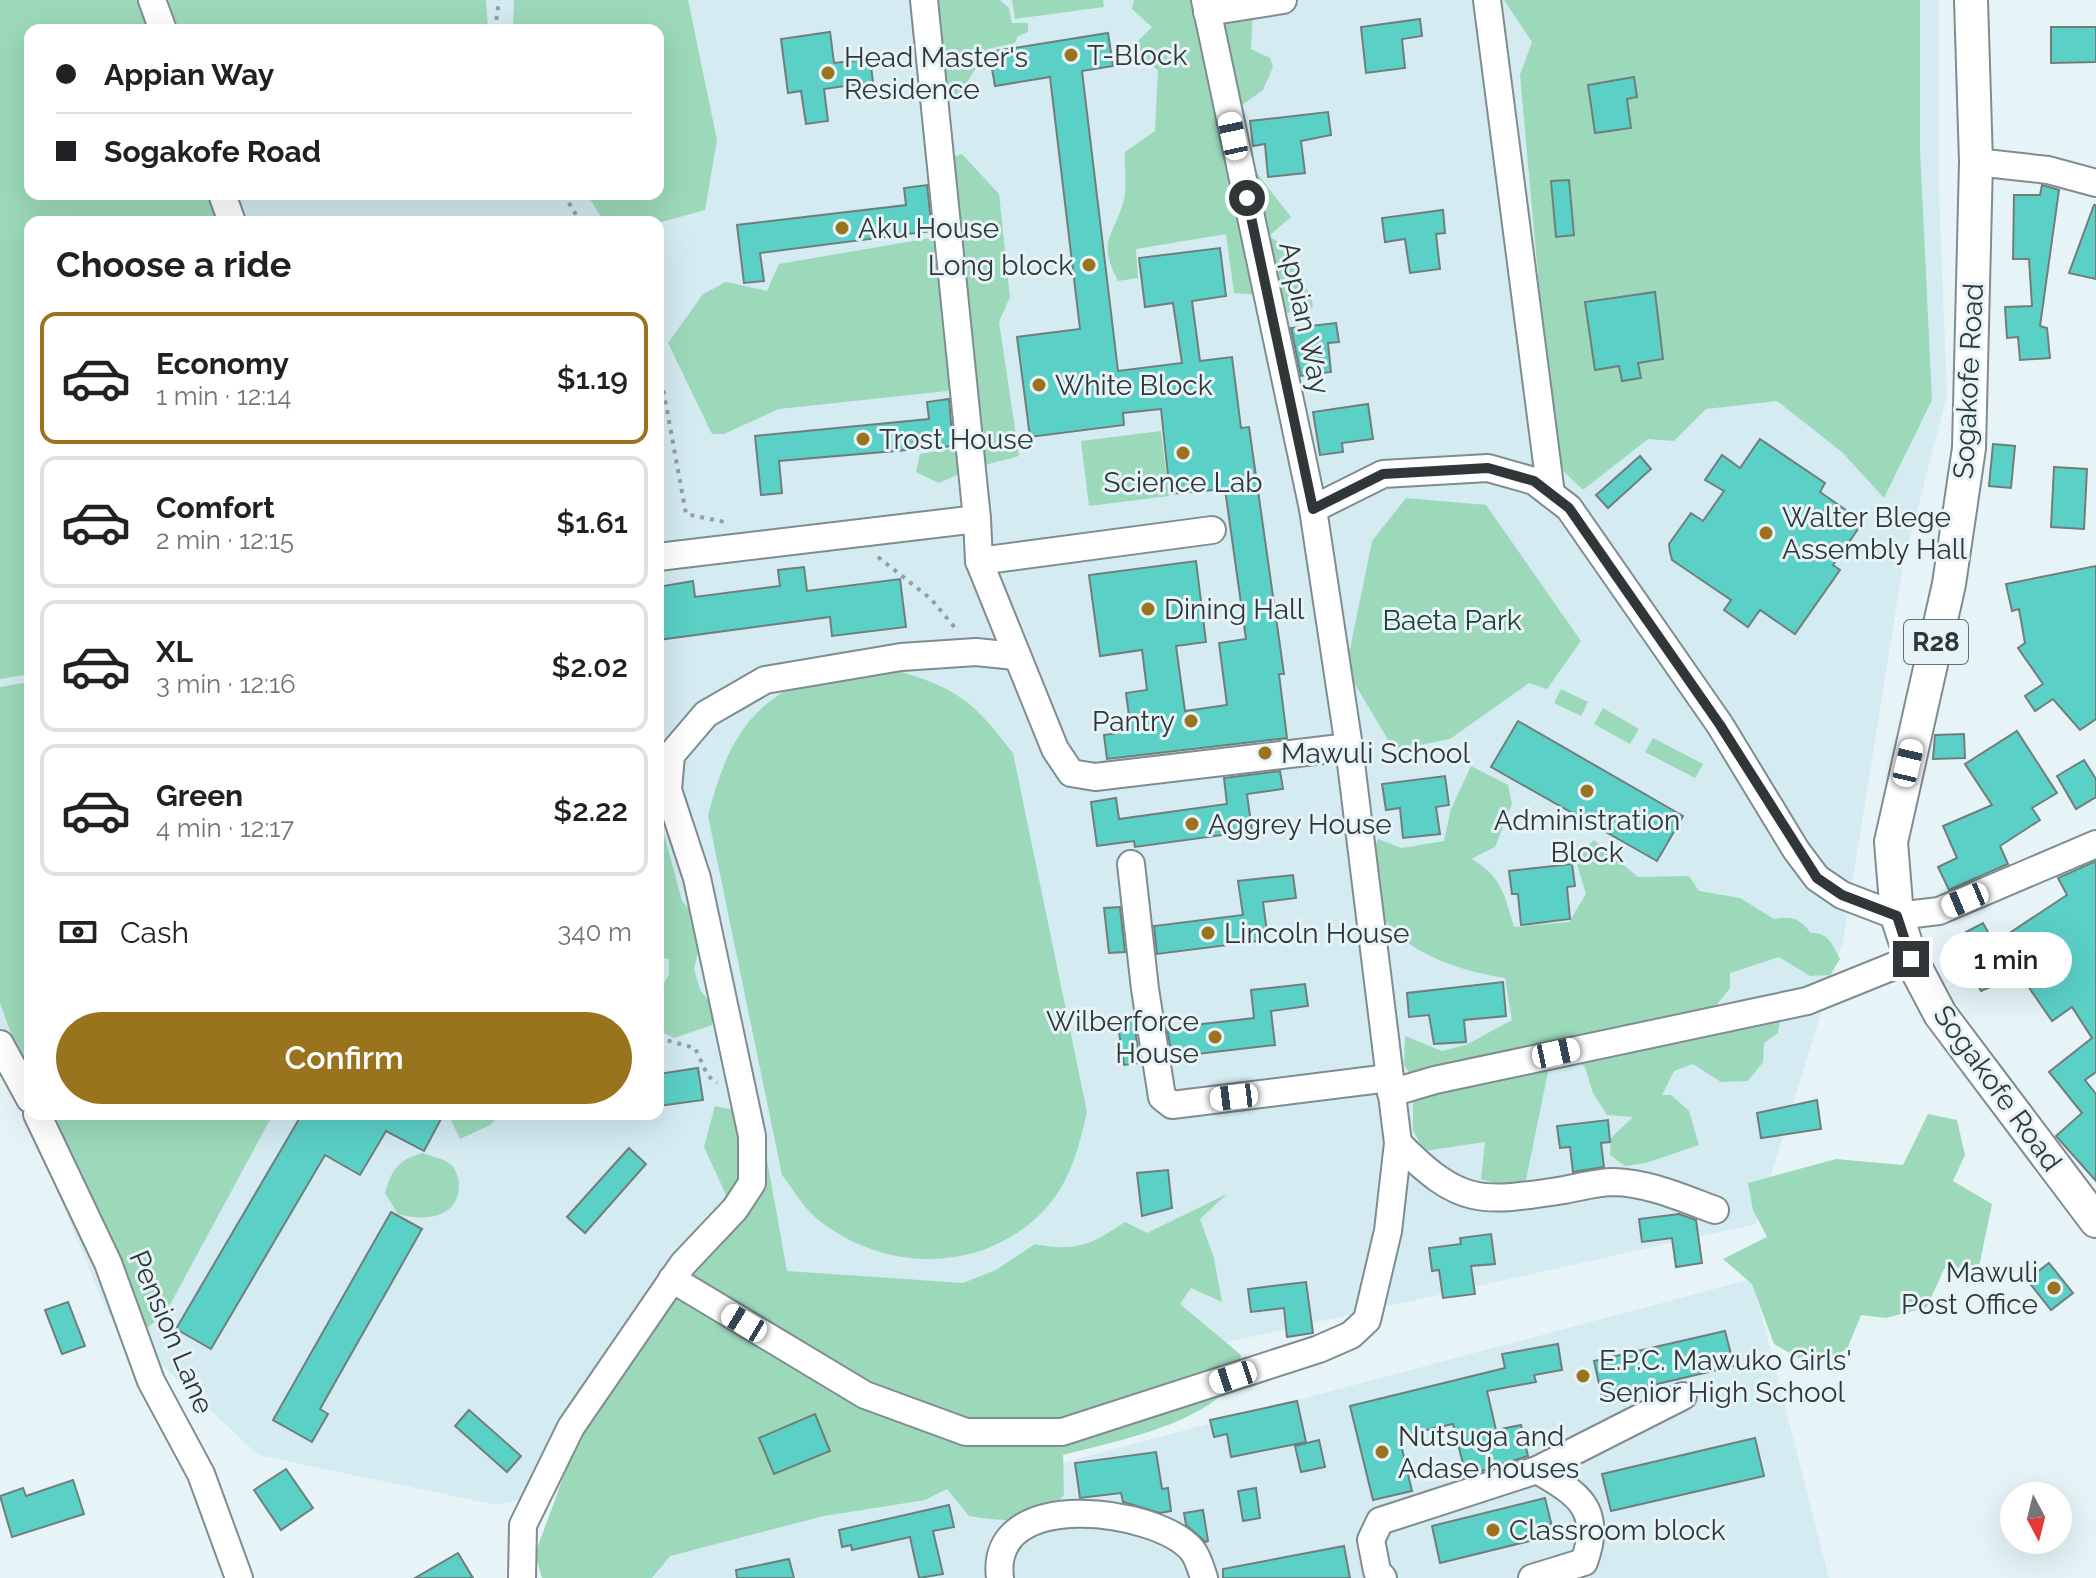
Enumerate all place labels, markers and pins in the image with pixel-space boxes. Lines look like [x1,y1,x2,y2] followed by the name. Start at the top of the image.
[1087,39,1187,72] place label: T-Block
[844,41,1028,106] place label: Head Master's Residence
[1062,46,1080,64] marker: T-Block
[819,64,837,82] marker: Head Master's Residence
[858,212,999,245] place label: Aku House
[833,219,851,237] marker: Aku House
[928,249,1073,282] place label: Long block
[1080,256,1098,274] marker: Long block
[1055,369,1213,402] place label: White Block
[1030,376,1048,394] marker: White Block
[879,423,1033,456] place label: Trost House
[854,430,872,448] marker: Trost House
[1174,444,1192,462] marker: Science Lab
[1104,466,1262,499] place label: Science Lab
[1782,501,1967,566] place label: Walter Blege Assembly Hall
[1757,524,1775,542] marker: Walter Blege Assembly Hall
[1164,593,1305,626] place label: Dining Hall
[1139,600,1157,618] marker: Dining Hall
[1092,705,1175,738] place label: Pantry
[1182,712,1200,730] marker: Pantry
[1281,737,1470,770] place label: Mawuli School
[1256,744,1274,762] marker: Mawuli School
[1578,782,1596,800] marker: Administration Block
[1494,804,1680,869] place label: Administration Block
[1208,808,1392,841] place label: Aggrey House
[1183,815,1201,833] marker: Aggrey House
[1224,917,1409,950] place label: Lincoln House
[1199,924,1217,942] marker: Lincoln House
[1046,1005,1199,1070] place label: Wilberforce House
[1206,1028,1224,1046] marker: Wilberforce House
[1901,1256,2038,1321] place label: Mawuli Post Office
[2045,1279,2063,1297] marker: Mawuli Post Office
[1599,1344,1852,1409] place label: E.P.C. Mawuko Girls' Senior High School
[1574,1367,1592,1385] marker: E.P.C. Mawuko Girls' Senior High School
[1398,1420,1579,1485] place label: Nutsuga and Adase houses
[1373,1443,1391,1461] marker: Nutsuga and Adase houses
[1509,1514,1726,1547] place label: Classroom block
[1484,1521,1502,1539] marker: Classroom block

